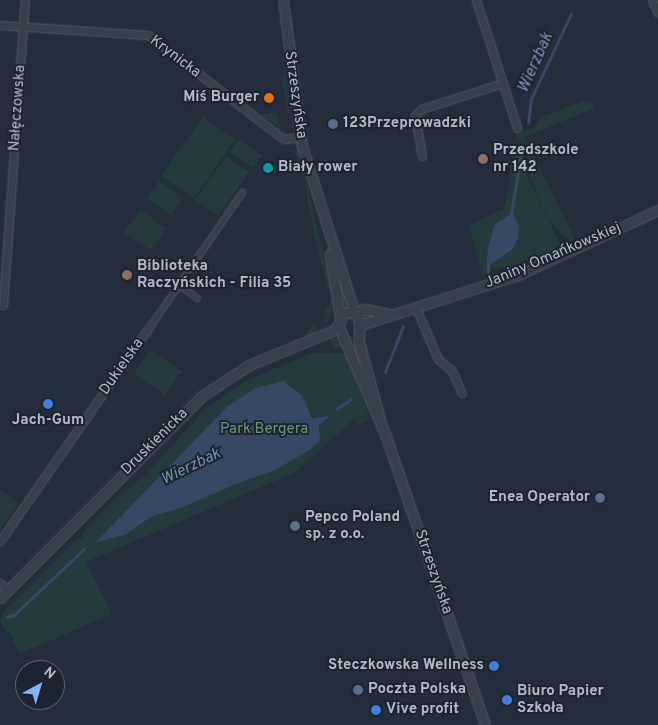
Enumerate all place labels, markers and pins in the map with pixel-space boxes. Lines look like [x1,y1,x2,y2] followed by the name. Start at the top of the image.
[183,89,259,107] place label: Miś Burger
[263,92,275,104] marker: Miś Burger
[343,115,471,133] place label: 123Przeprowadzki
[327,118,339,130] marker: 123Przeprowadzki
[493,141,579,176] place label: Przedszkole nr 142
[477,153,489,165] marker: Przedszkole nr 142
[278,159,358,177] place label: Biały rower
[262,162,274,174] marker: Biały rower
[137,257,291,292] place label: Biblioteka Raczyńskich - Filia 35
[121,269,133,281] marker: Biblioteka Raczyńskich - Filia 35
[42,398,54,410] marker: Jach-Gum
[12,412,84,430] place label: Jach-Gum
[489,489,590,507] place label: Enea Operator
[594,492,606,504] marker: Enea Operator
[305,508,400,543] place label: Pepco Poland sp. z o.o.
[289,520,301,532] marker: Pepco Poland sp. z o.o.
[328,657,484,675] place label: Steczkowska Wellness
[488,660,500,672] marker: Steczkowska Wellness
[368,681,466,699] place label: Poczta Polska
[517,682,604,717] place label: Biuro Papier Szkoła
[352,684,364,696] marker: Poczta Polska
[501,694,513,706] marker: Biuro Papier Szkoła
[386,701,459,719] place label: Vive profit
[370,704,382,716] marker: Vive profit

